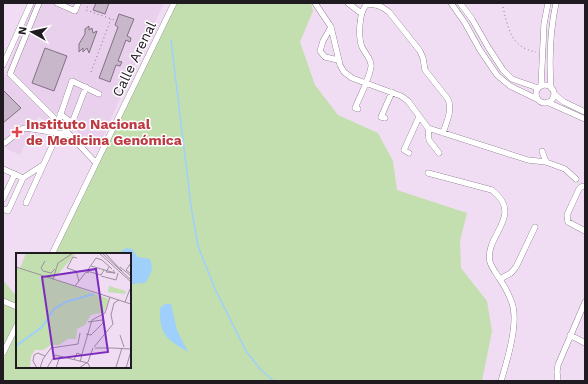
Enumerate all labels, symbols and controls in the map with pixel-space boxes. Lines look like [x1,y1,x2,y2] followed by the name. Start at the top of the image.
[12,12,52,52] north arrow
[109,18,159,99] street label: Calle Arenal
[16,26,30,36] text: N
[26,116,183,148] place label: Instituto Nacional de Medicina Genómica
[11,126,23,138] marker: Instituto Nacional de Medicina Genómica
[16,253,131,368] inset map

